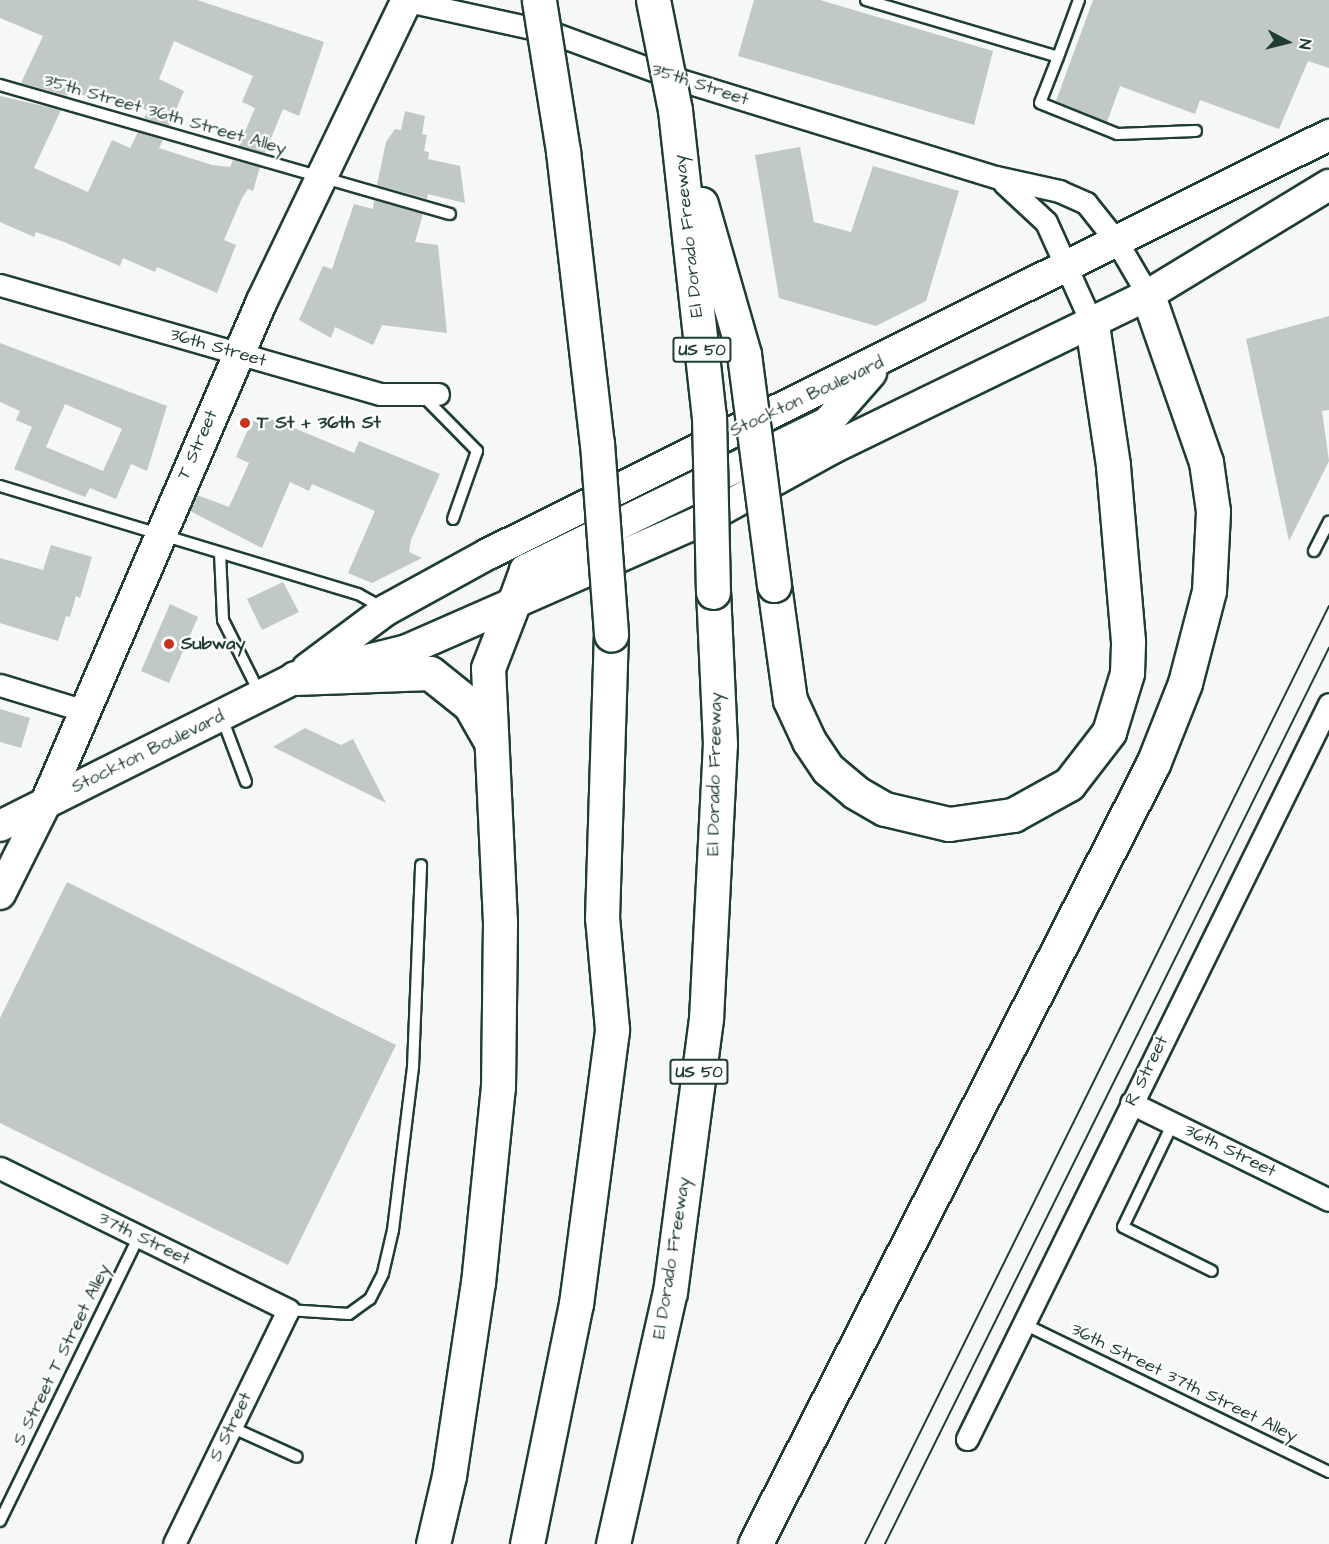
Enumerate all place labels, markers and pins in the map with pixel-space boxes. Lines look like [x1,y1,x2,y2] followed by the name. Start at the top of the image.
[257,412,381,434] place label: T St + 36th St
[238,416,252,430] marker: T St + 36th St
[181,633,245,655] place label: Subway
[162,637,176,651] marker: Subway

